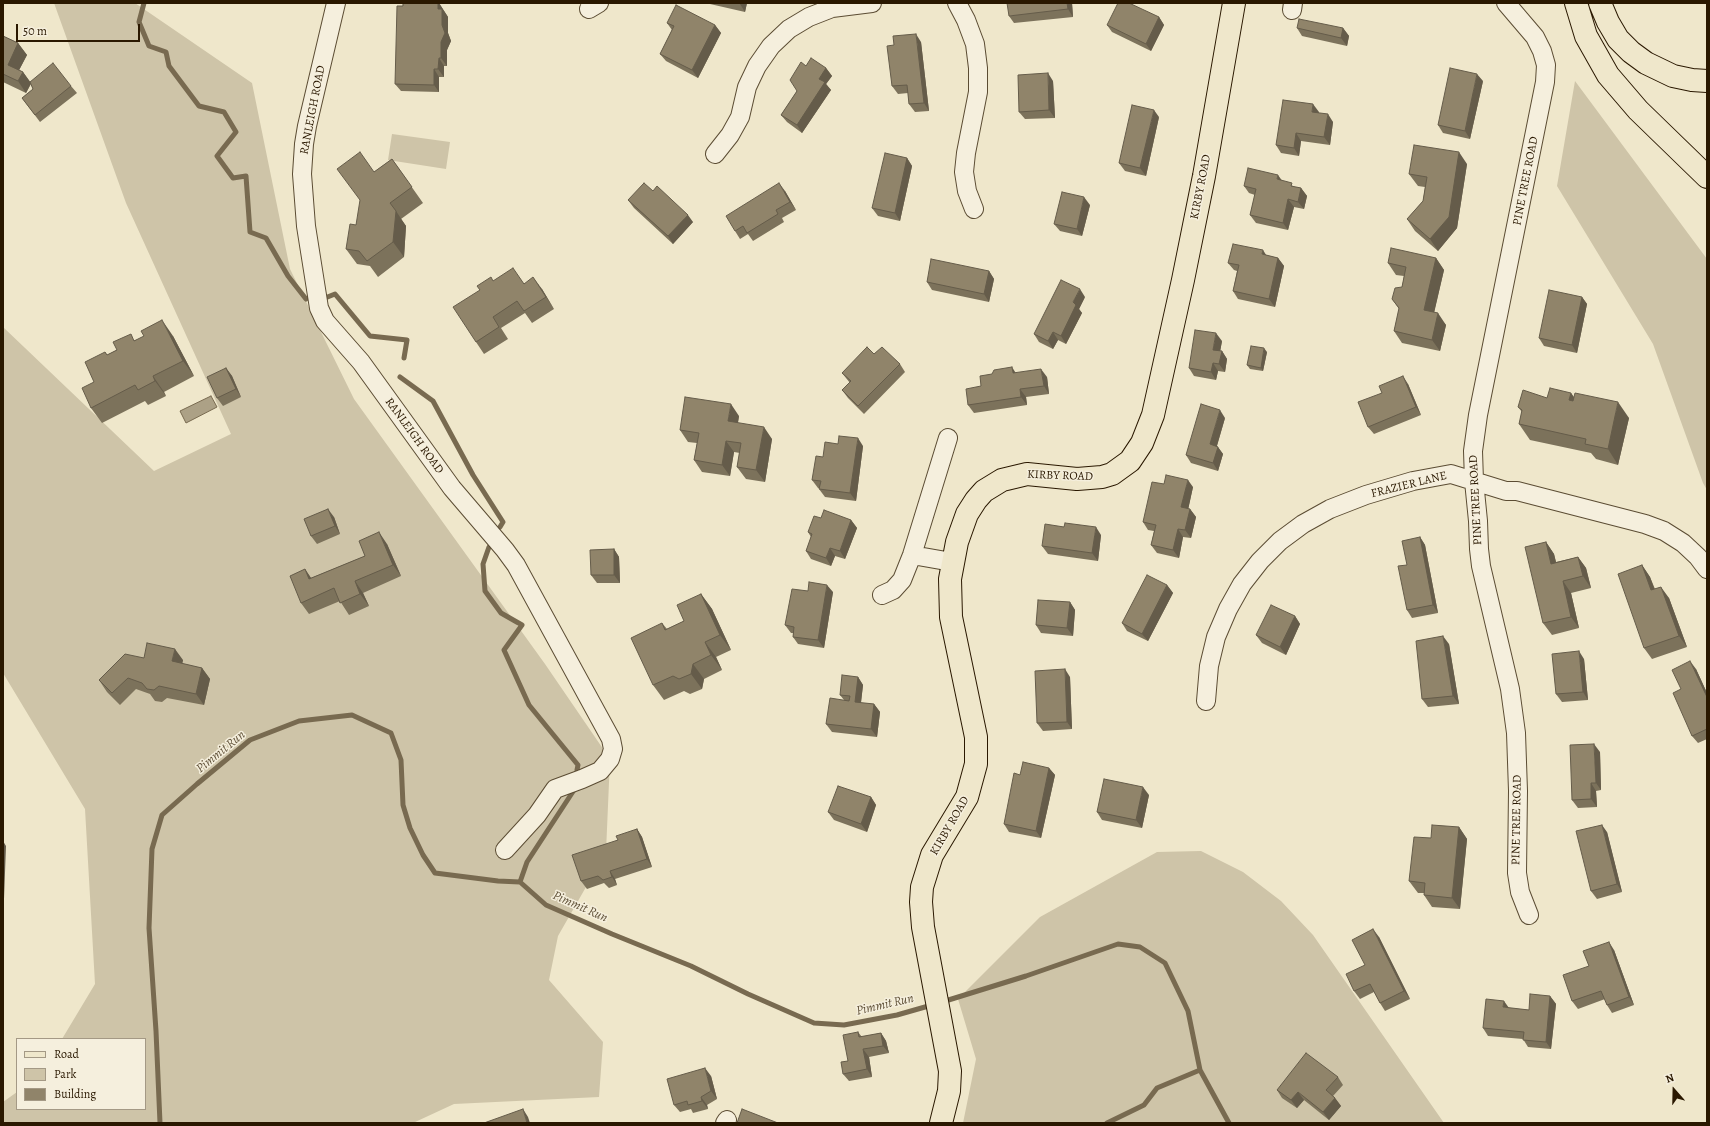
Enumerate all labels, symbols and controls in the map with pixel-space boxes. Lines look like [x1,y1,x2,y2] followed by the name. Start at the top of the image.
[18,16,142,42] scale bar
[23,23,47,39] text: 50 m
[297,64,329,156] street label: RANLEIGH ROAD
[1510,135,1542,227] street label: PINE TREE ROAD
[1188,153,1214,221] street label: KIRBY ROAD
[382,395,446,477] street label: RANLEIGH ROAD
[1466,455,1486,545] street label: PINE TREE ROAD
[1027,468,1093,484] street label: KIRBY ROAD
[1370,469,1448,501] street label: FRAZIER LANE
[193,727,249,777] water label: Pimmit Run
[1509,775,1525,865] street label: PINE TREE ROAD
[927,794,973,858] street label: KIRBY ROAD
[550,888,610,926] water label: Pimmit Run
[855,991,915,1019] water label: Pimmit Run
[16,1038,146,1110] legend
[54,1046,79,1062] text: Road
[54,1066,77,1082] text: Park
[1654,1070,1694,1110] north arrow
[1663,1070,1676,1087] text: N
[54,1086,96,1102] text: Building

